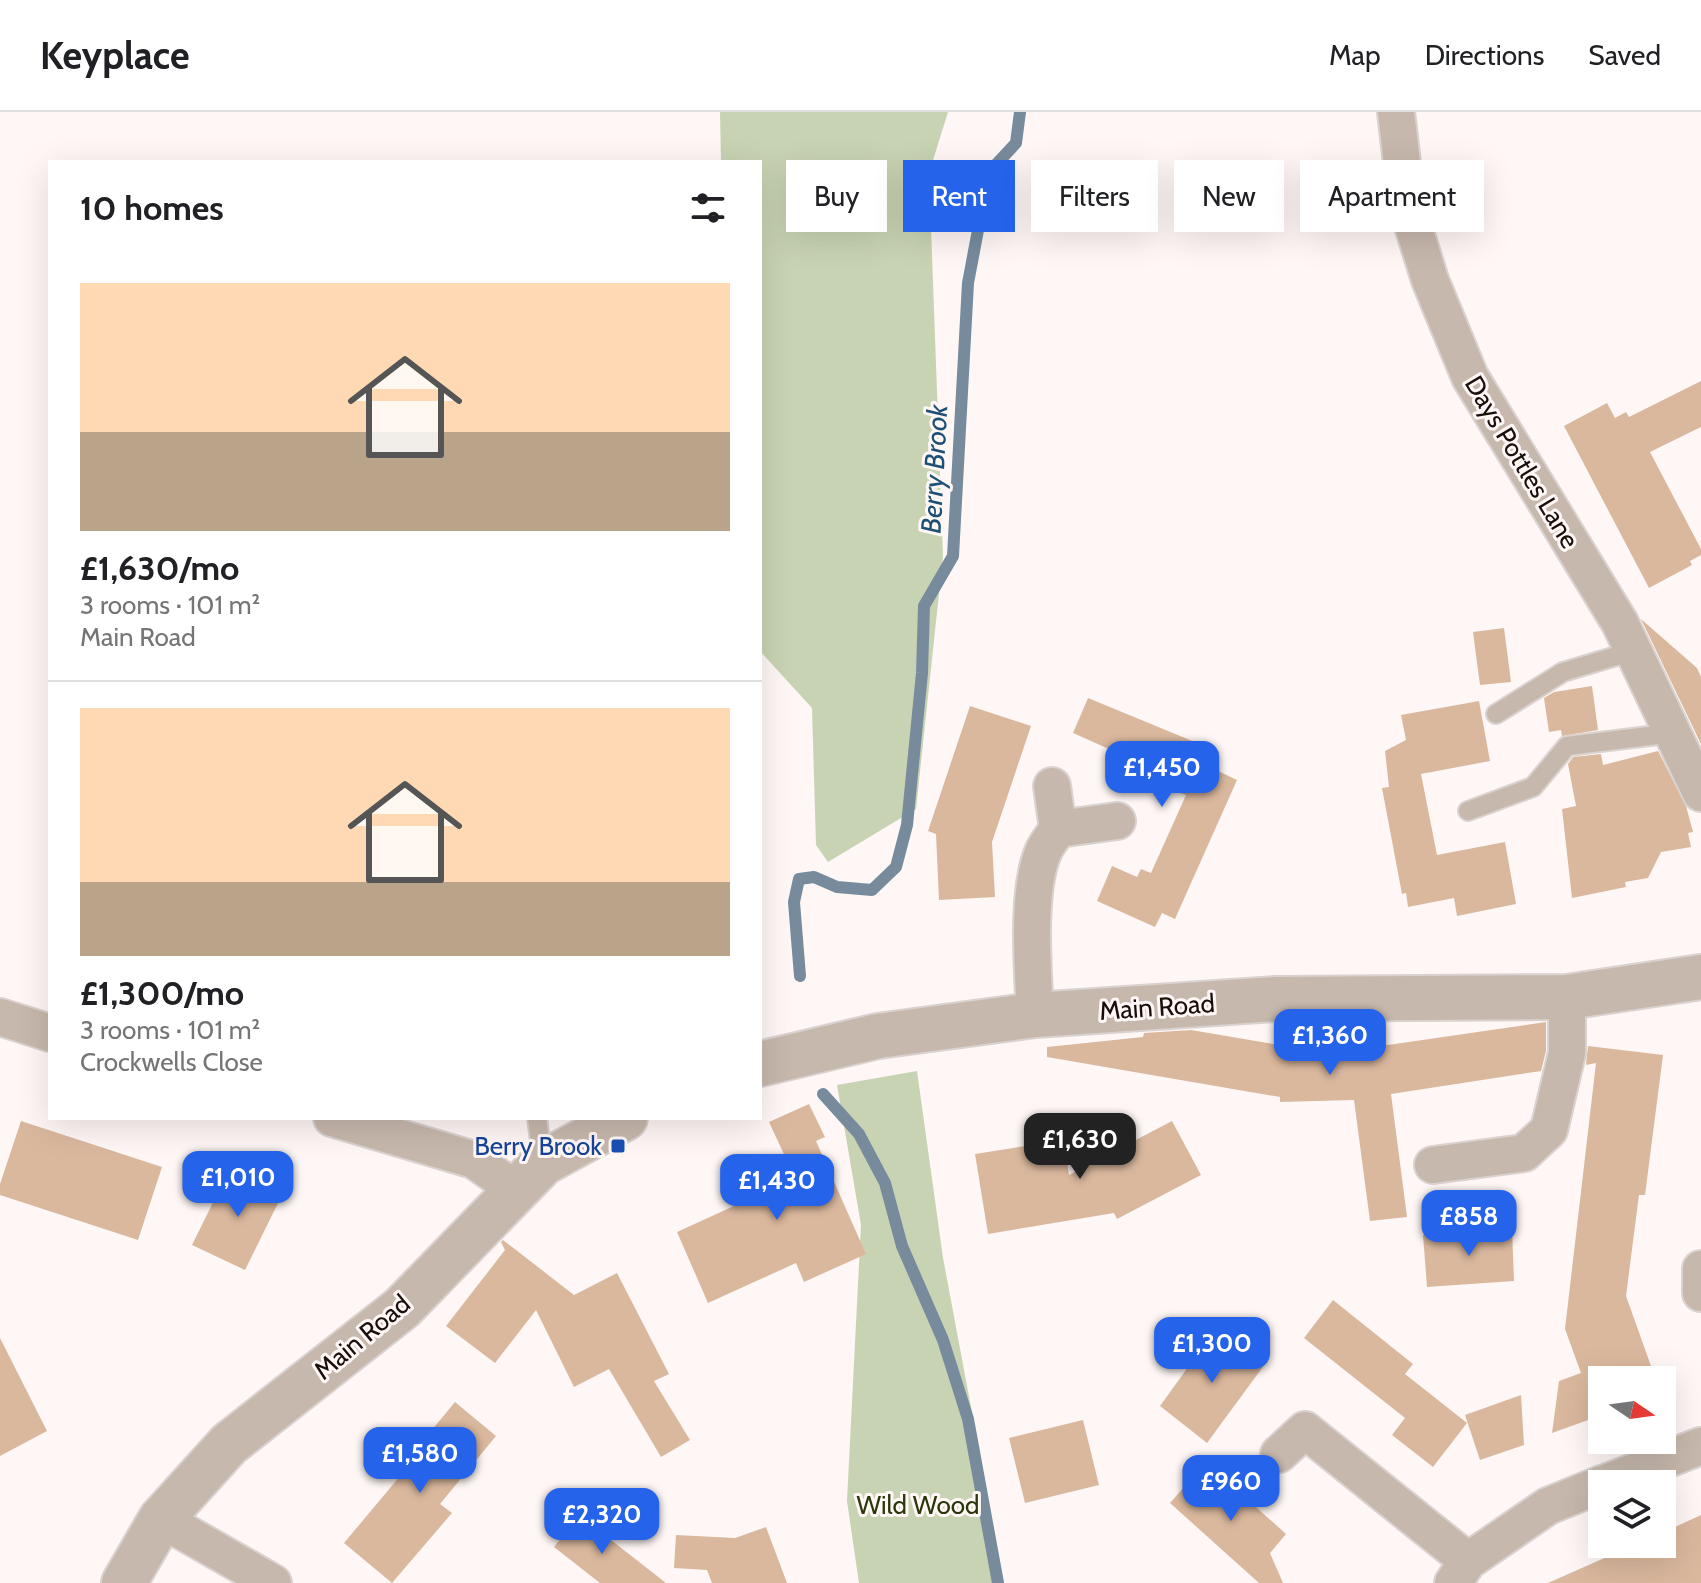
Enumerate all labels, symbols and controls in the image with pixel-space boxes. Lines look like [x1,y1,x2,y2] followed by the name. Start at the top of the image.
[40,32,190,79] text: Keyplace
[1329,38,1381,72] text: Map
[1425,38,1544,72] text: Directions
[1588,38,1661,72] text: Saved
[786,160,887,232] chip: Buy
[903,160,1015,232] chip: Rent
[1031,160,1158,232] chip: Filters
[1174,160,1284,232] chip: New
[1300,160,1484,232] chip: Apartment
[686,186,730,230] icon: filters
[80,187,224,229] text: 10 homes
[333,335,477,479] icon: home
[1458,370,1586,554] street label: Days Pottles Lane
[914,403,954,534] water label: Berry Brook
[80,547,239,589] text: £1,630/mo
[80,589,260,621] text: 3 rooms · 101 m²
[80,621,196,653] text: Main Road
[1097,741,1227,809] pin: £1,450
[1123,751,1201,783] text: £1,450
[333,760,477,904] icon: home
[80,972,244,1014] text: £1,300/mo
[1098,987,1216,1027] street label: Main Road
[1265,1009,1395,1077] pin: £1,360
[80,1014,260,1046] text: 3 rooms · 101 m²
[1292,1019,1368,1051] text: £1,360
[80,1046,263,1078] text: Crockwells Close
[1015,1113,1145,1181] pin: £1,630
[1042,1123,1118,1155] text: £1,630
[474,1130,602,1162] place label: Berry Brook
[609,1137,627,1155] marker: Berry Brook
[173,1151,303,1219] pin: £1,010
[712,1154,842,1222] pin: £1,430
[200,1161,276,1193] text: £1,010
[738,1164,816,1196] text: £1,430
[1422,1190,1516,1258] pin: £858
[1440,1200,1498,1232] text: £858
[307,1288,417,1386] street label: Main Road
[1147,1317,1277,1385] pin: £1,300
[1172,1327,1252,1359] text: £1,300
[1588,1366,1676,1454] north arrow
[1588,1366,1676,1558] map controls
[355,1427,485,1495] pin: £1,580
[381,1437,459,1469] text: £1,580
[1184,1455,1278,1523] pin: £960
[1200,1465,1262,1497] text: £960
[1588,1470,1676,1558] button: layers
[537,1488,667,1556] pin: £2,320
[857,1489,979,1521] park label: Wild Wood
[562,1498,642,1530] text: £2,320

